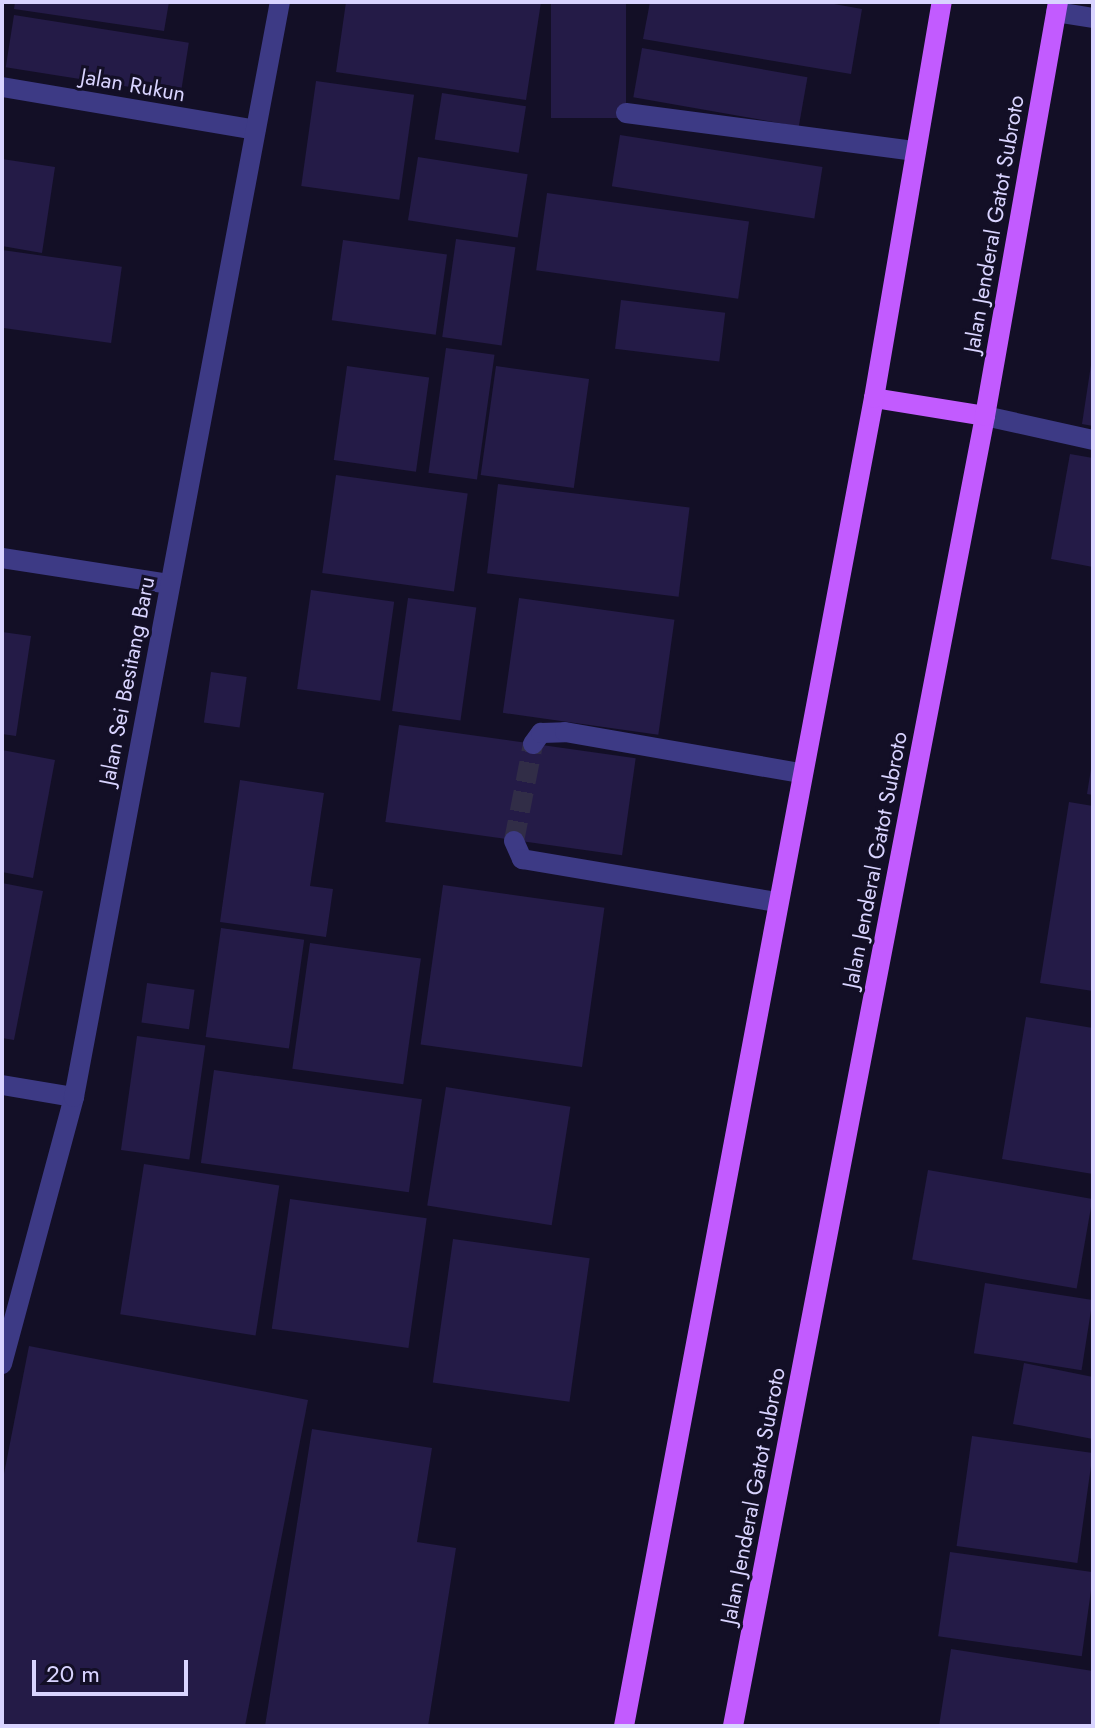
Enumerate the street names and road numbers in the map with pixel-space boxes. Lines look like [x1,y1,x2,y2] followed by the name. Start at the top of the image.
[78,63,188,107] street label: Jalan Rukun
[958,93,1030,355] street label: Jalan Jenderal Gatot Subroto
[94,574,160,788] street label: Jalan Sei Besitang Baru
[837,729,913,991] street label: Jalan Jenderal Gatot Subroto
[715,1365,791,1627] street label: Jalan Jenderal Gatot Subroto

